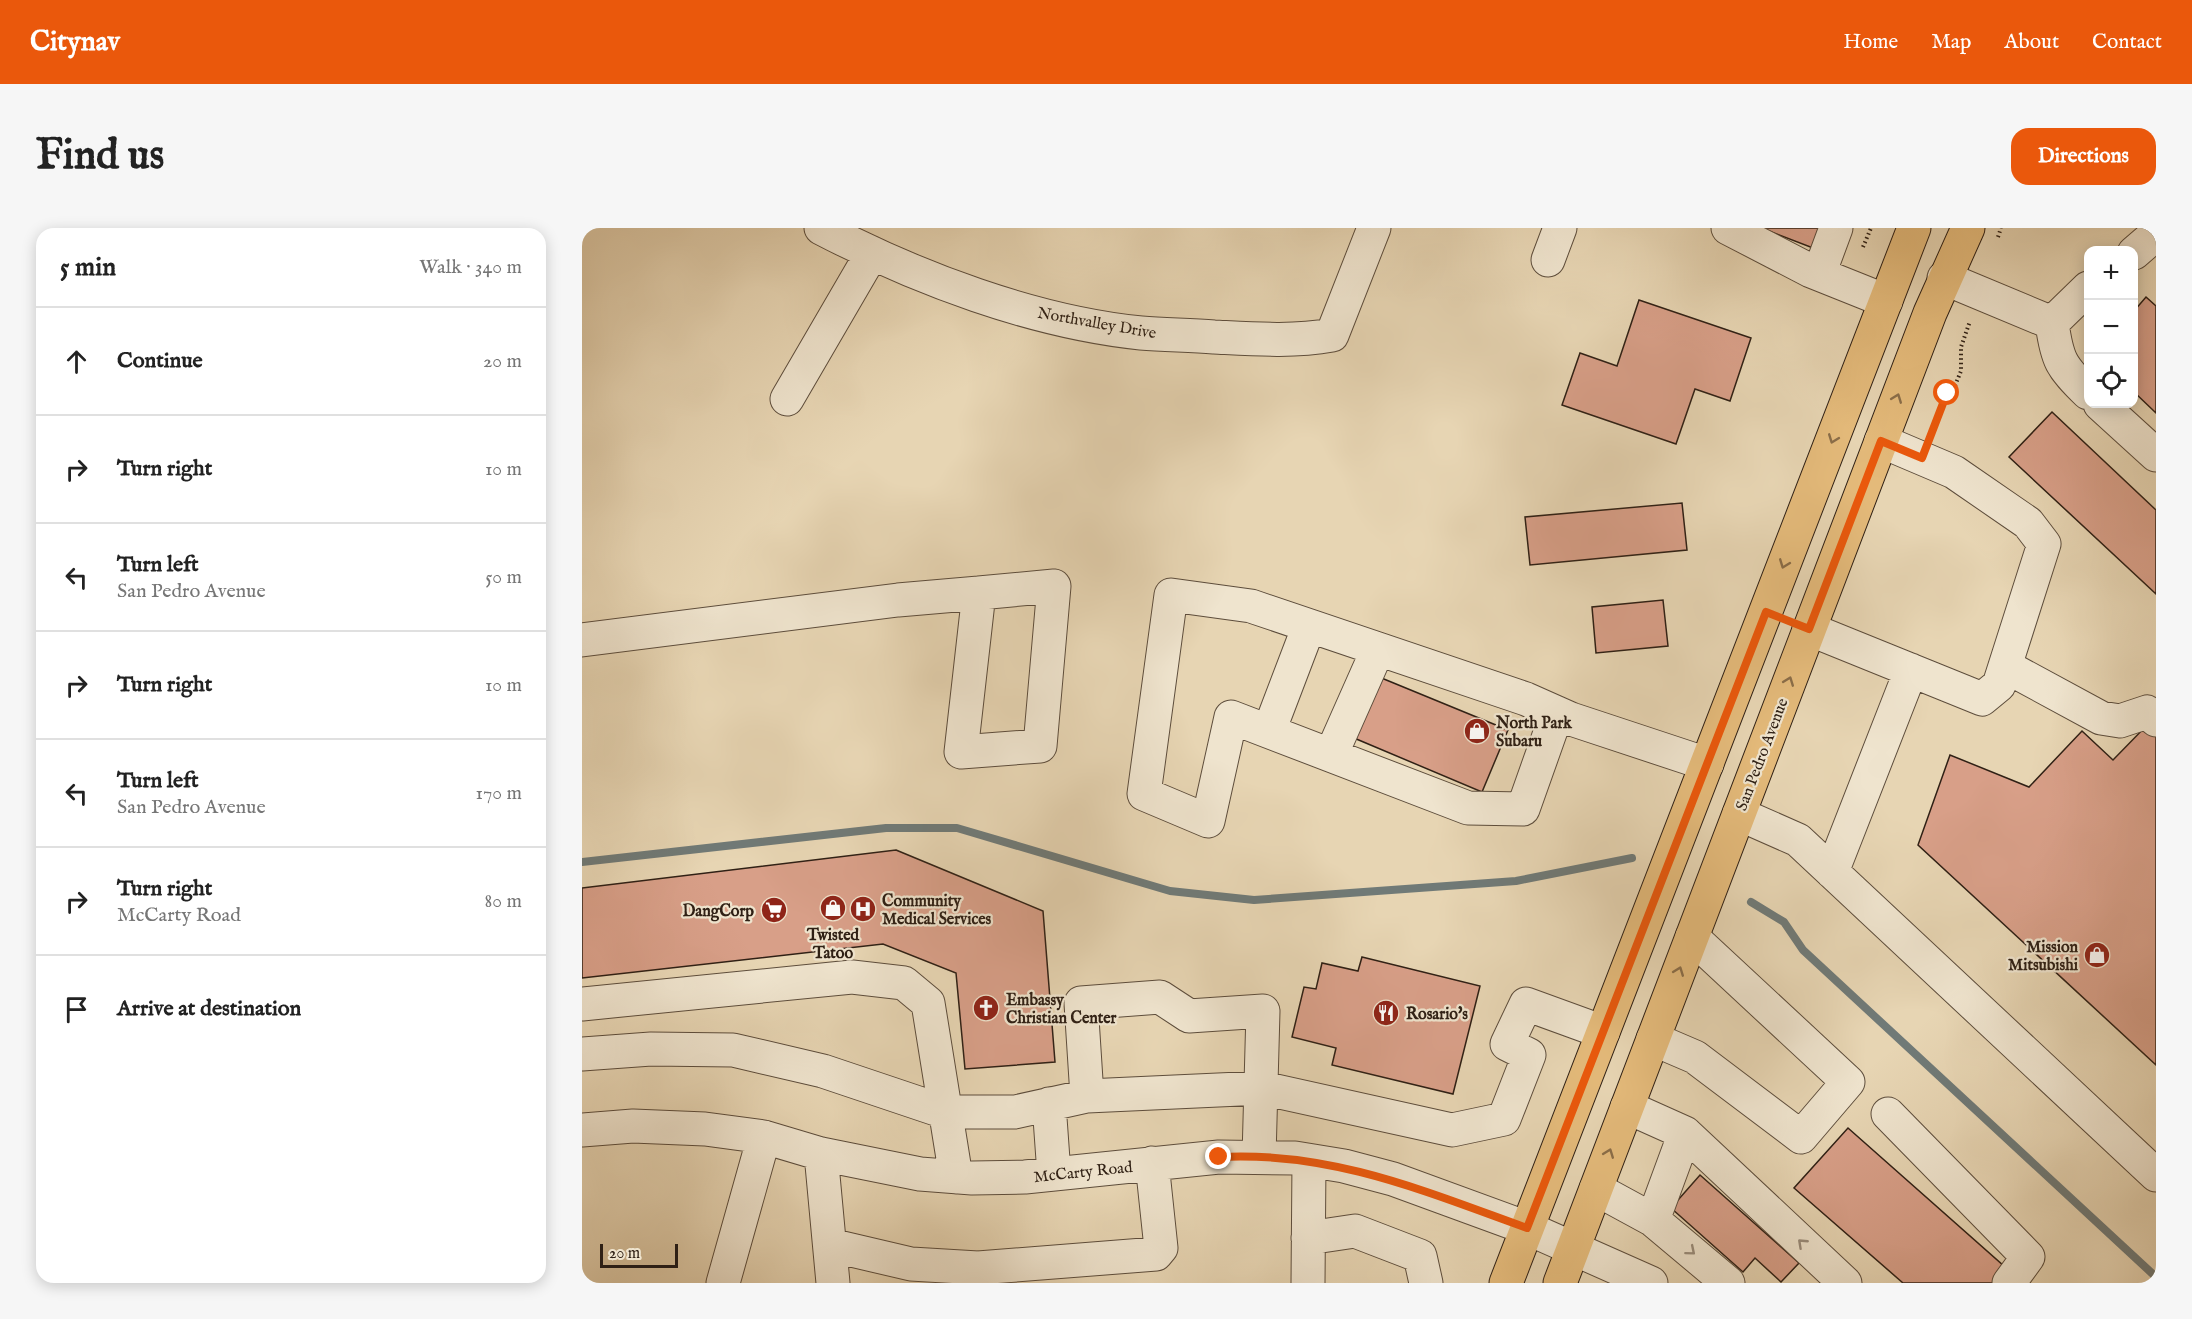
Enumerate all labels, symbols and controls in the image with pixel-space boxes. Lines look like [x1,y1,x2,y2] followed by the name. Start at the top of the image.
[30,25,120,60] text: Citynav
[1843,29,1898,56] text: Home
[1931,29,1971,56] text: Map
[2004,29,2059,56] text: About
[2092,29,2162,56] text: Contact
[2011,128,2156,185] button: Directions
[36,130,164,183] text: Find us
[2084,246,2138,408] map controls
[2084,246,2138,300] button: +
[60,251,116,284] text: 5 min
[419,255,522,280] text: Walk · 340 m
[2084,300,2138,354] button: −
[1036,304,1158,344] street label: Northvalley Drive
[60,345,93,378] icon: ahead
[117,347,203,375] text: Continue
[483,349,522,374] text: 20 m
[2084,354,2138,408] button: locate
[1933,379,1959,405] route start
[1890,393,1903,404] one-way arrow
[1828,433,1840,444] one-way arrow
[60,453,93,486] icon: right
[117,455,212,483] text: Turn right
[485,457,522,482] text: 10 m
[117,551,199,579] text: Turn left
[1779,559,1792,569] one-way arrow
[60,561,93,594] icon: left
[485,565,522,590] text: 50 m
[117,579,266,604] text: San Pedro Avenue
[60,669,93,702] icon: right
[117,671,212,699] text: Turn right
[485,673,522,698] text: 10 m
[1782,676,1795,687] one-way arrow
[1732,696,1794,814] street label: San Pedro Avenue
[1495,714,1572,752] place label: North Park Subaru
[1462,716,1492,746] shop icon: North Park Subaru
[117,767,199,795] text: Turn left
[60,777,93,810] icon: left
[476,781,522,806] text: 170 m
[117,795,266,820] text: San Pedro Avenue
[117,875,212,903] text: Turn right
[60,885,93,918] icon: right
[485,889,522,914] text: 80 m
[882,892,992,930] place label: Community Medical Services
[818,893,848,923] shop icon: Twisted Tatoo
[848,894,878,924] hospital icon: Community Medical Services
[759,895,789,925] supermarket icon: DangCorp
[682,902,754,922] place label: DangCorp
[117,903,241,928] text: McCarty Road
[806,926,860,964] place label: Twisted Tatoo
[2008,938,2079,976] place label: Mission Mitsubishi
[2082,940,2112,970] shop icon: Mission Mitsubishi
[1672,967,1684,978] one-way arrow
[1006,991,1117,1029] place label: Embassy Christian Center
[60,993,93,1026] icon: arrive
[971,993,1001,1023] church icon: Embassy Christian Center
[117,995,301,1023] text: Arrive at destination
[1371,998,1401,1028] restaurant icon: Rosario's
[1406,1005,1468,1025] place label: Rosario's
[1205,1143,1231,1169] route end
[1602,1149,1614,1160] one-way arrow
[1033,1158,1134,1188] street label: McCarty Road
[1799,1239,1809,1250] one-way arrow
[600,1241,678,1268] scale bar
[609,1244,640,1264] text: 20 m
[1684,1244,1695,1255] one-way arrow

